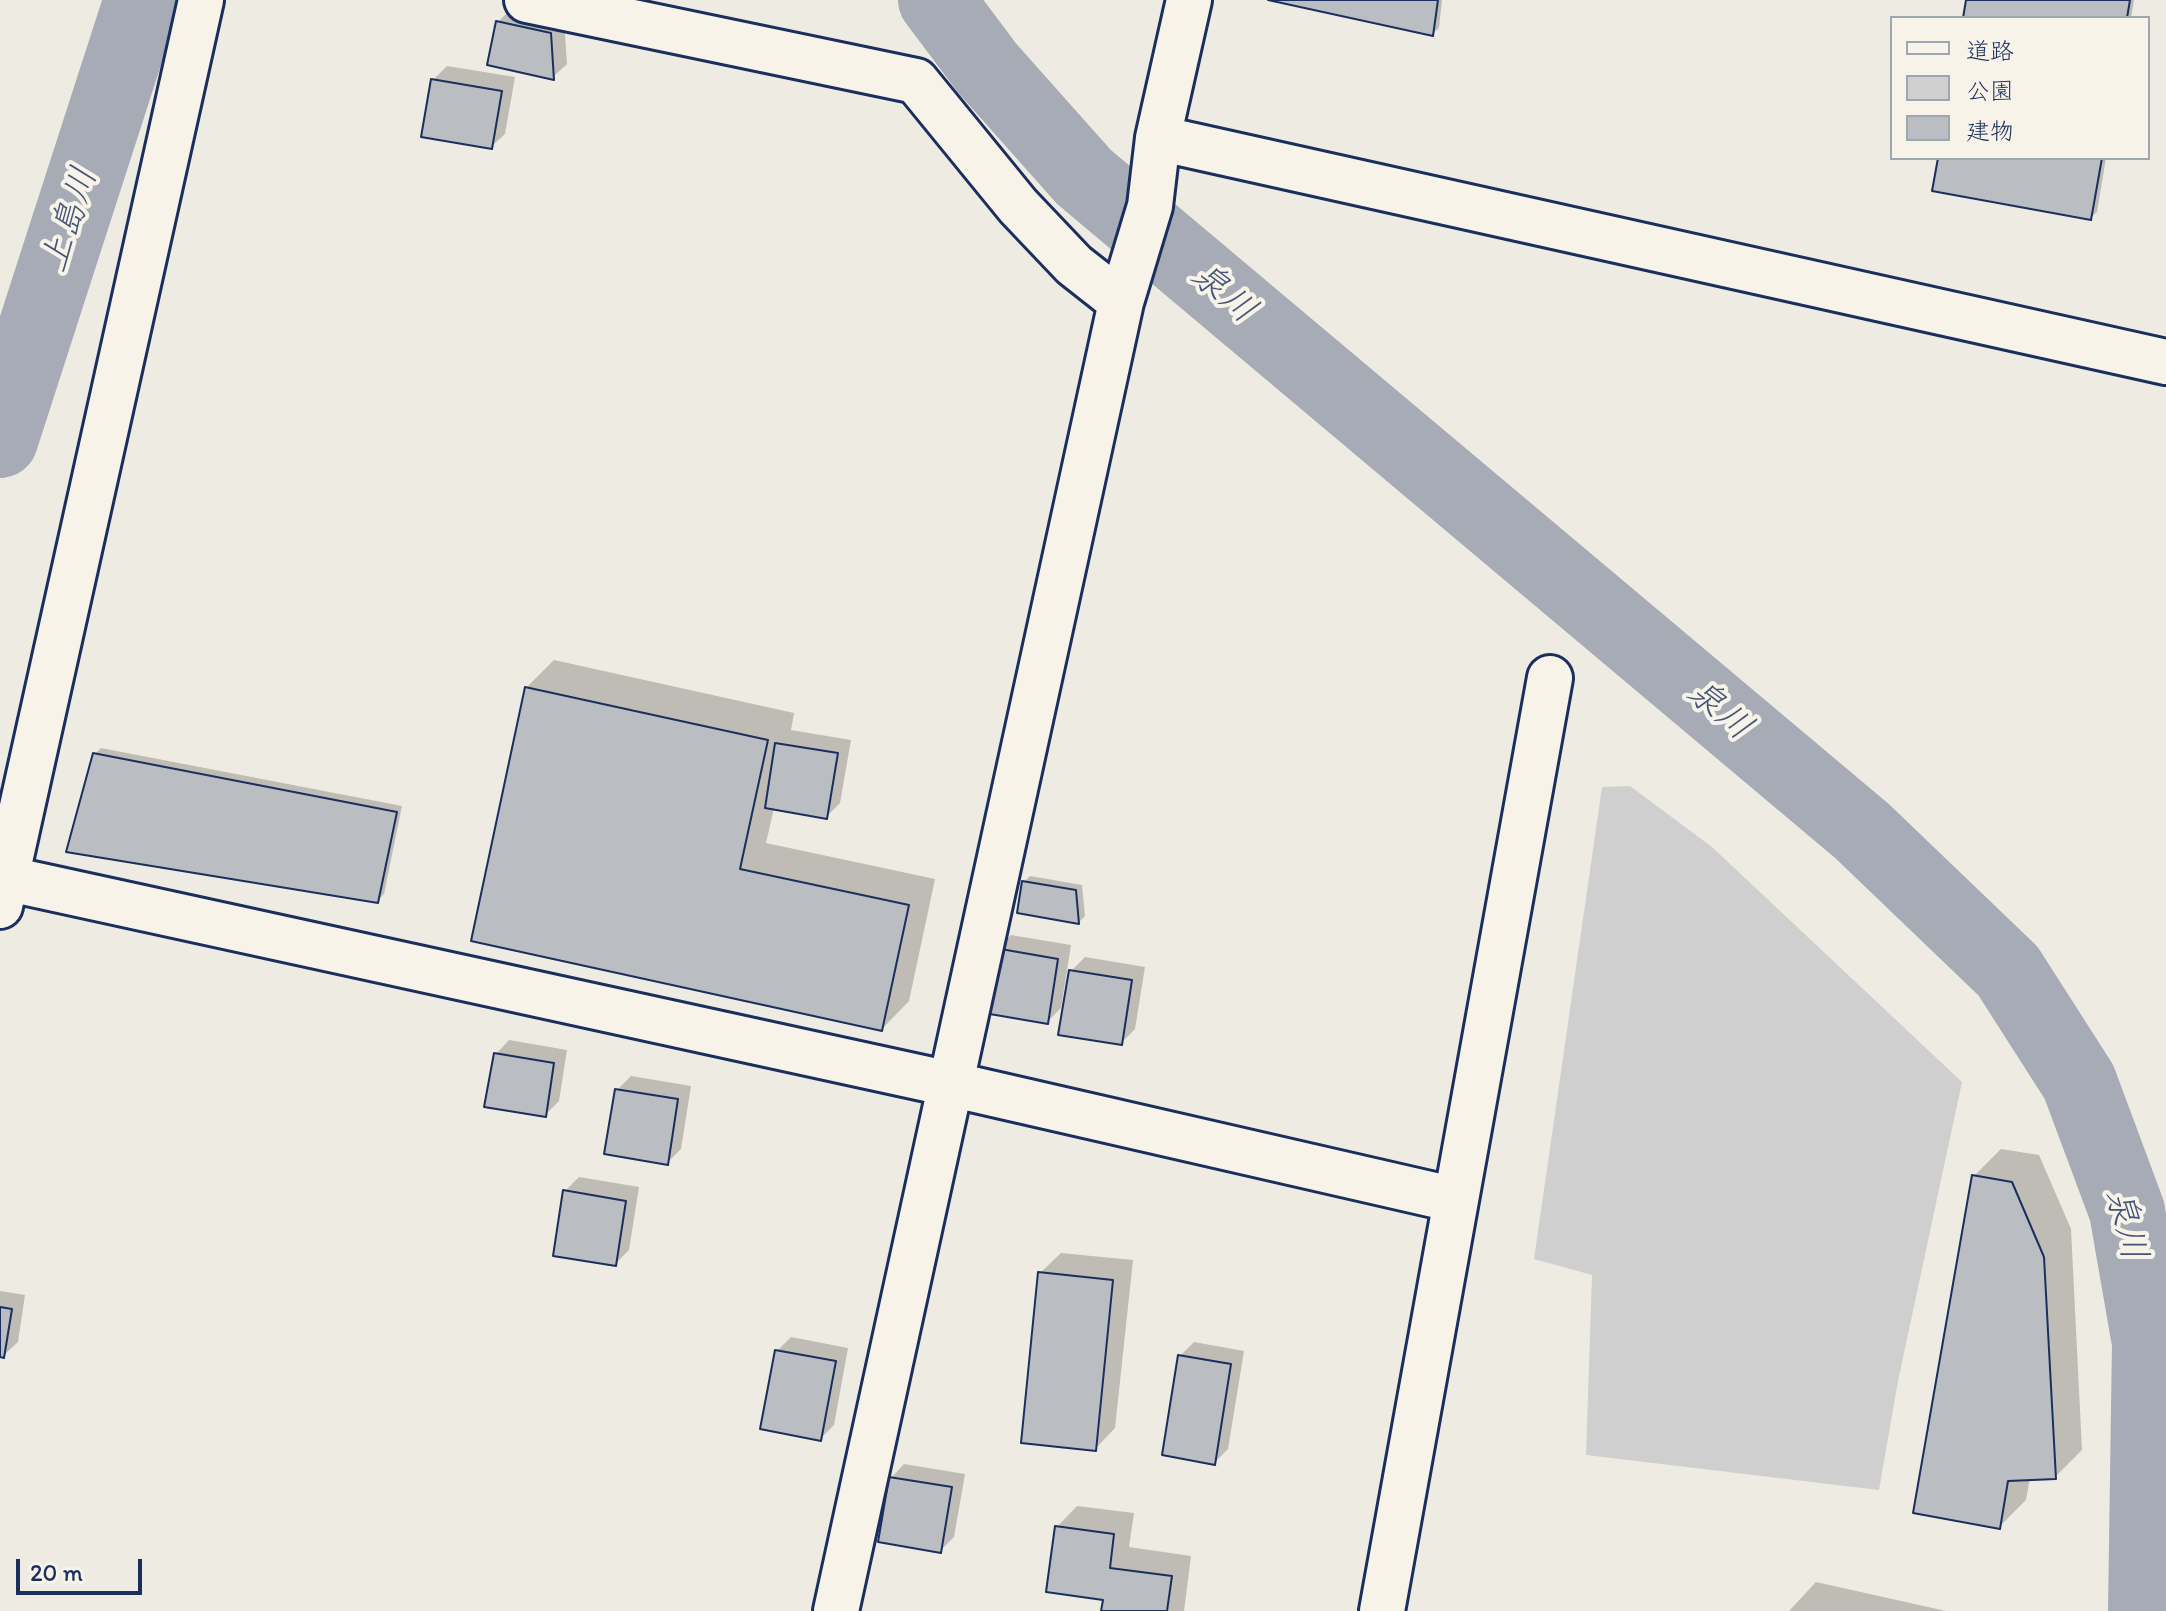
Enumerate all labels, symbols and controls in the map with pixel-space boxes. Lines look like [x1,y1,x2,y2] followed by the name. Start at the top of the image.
[1890,16,2150,160] legend
[1966,36,2014,65] text: 道路
[1966,76,2014,105] text: 公園
[1966,116,2014,145] text: 建物
[34,162,108,278] water label: 上島川
[1182,254,1264,334] water label: 泉川
[1678,671,1760,751] water label: 泉川
[2095,1185,2155,1265] water label: 泉川
[20,1543,146,1593] scale bar
[30,1558,83,1587] text: 20 m

